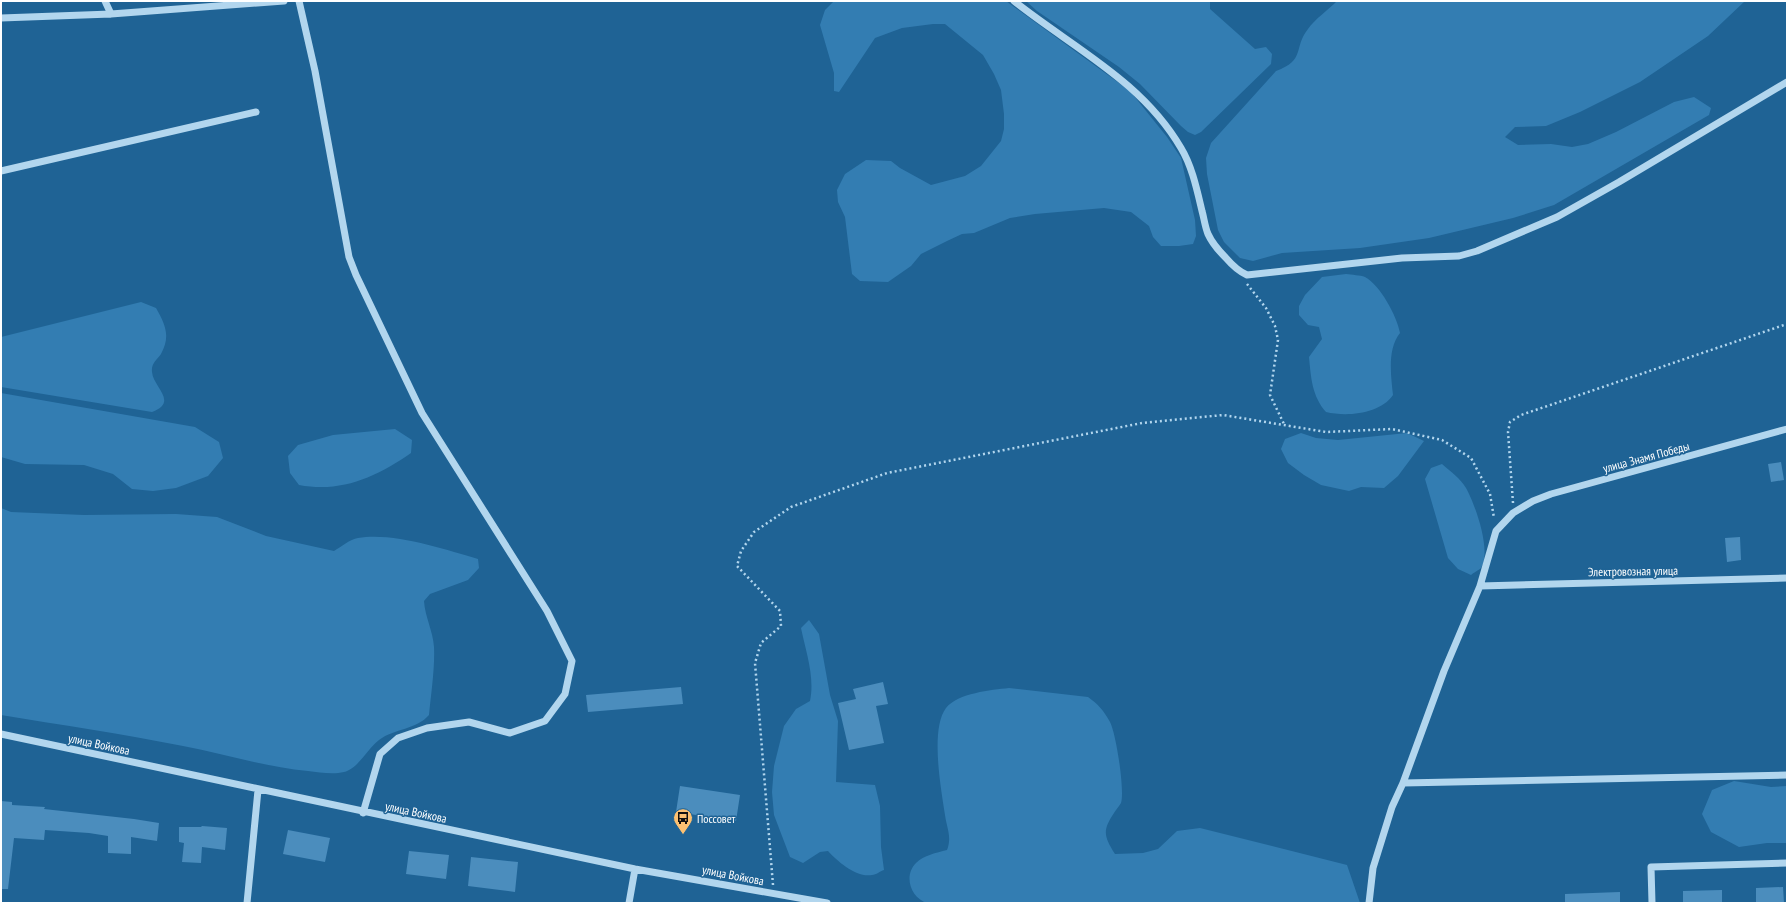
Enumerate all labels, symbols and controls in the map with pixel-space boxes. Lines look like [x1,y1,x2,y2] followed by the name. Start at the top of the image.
[1601,438,1691,476] street label: улица Знамя Победы
[1588,563,1678,579] street label: Электровозная улица
[67,730,131,758] street label: улица Войкова
[384,798,448,826] street label: улица Войкова
[672,807,694,835] bus stop icon: Поссовет
[697,811,736,826] place label: Поссовет
[701,862,765,888] street label: улица Войкова

